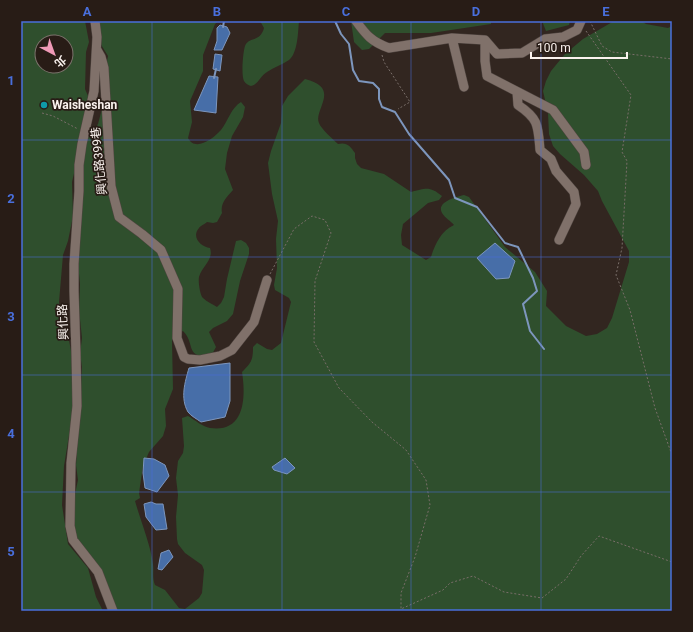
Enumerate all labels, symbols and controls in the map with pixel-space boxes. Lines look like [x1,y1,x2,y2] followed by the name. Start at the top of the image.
[83,4,92,19] text: A
[213,4,221,19] text: B
[342,4,351,19] text: C
[472,4,480,19] text: D
[602,4,610,19] text: E
[34,34,74,74] north arrow
[531,34,627,60] scale bar
[537,41,571,55] text: 100 m
[52,53,69,70] text: 北
[7,73,15,88] text: 1
[52,98,118,112] place label: Waisheshan
[39,100,49,110] marker: Waisheshan
[88,126,110,196] street label: 興化路399巷
[7,191,15,206] text: 2
[55,304,71,340] street label: 興化路
[7,309,15,324] text: 3
[7,426,15,441] text: 4
[7,544,15,559] text: 5

